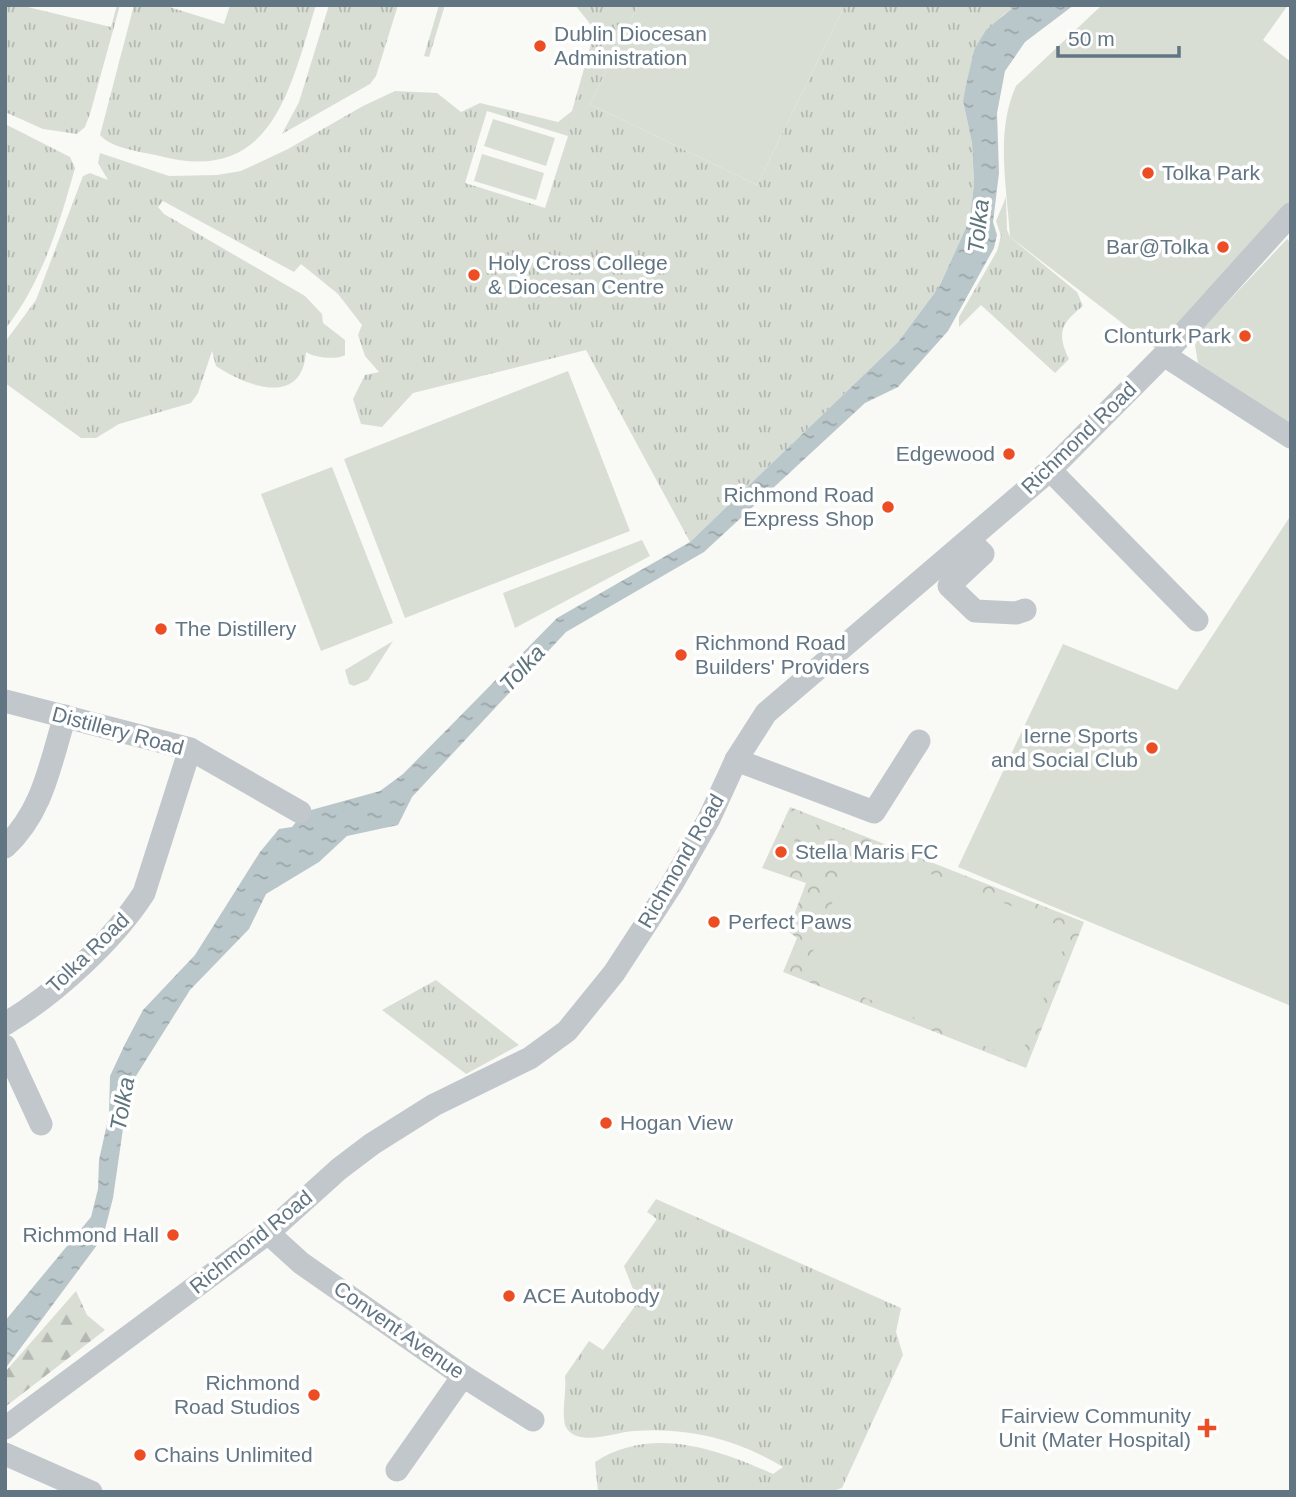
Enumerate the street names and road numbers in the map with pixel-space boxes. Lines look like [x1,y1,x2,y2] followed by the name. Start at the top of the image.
[1017,377,1141,498] street label: Richmond Road
[50,702,186,759] street label: Distillery Road
[633,790,728,932] street label: Richmond Road
[42,908,133,997] street label: Tolka Road
[185,1185,316,1298] street label: Richmond Road
[330,1276,469,1383] street label: Convent Avenue

